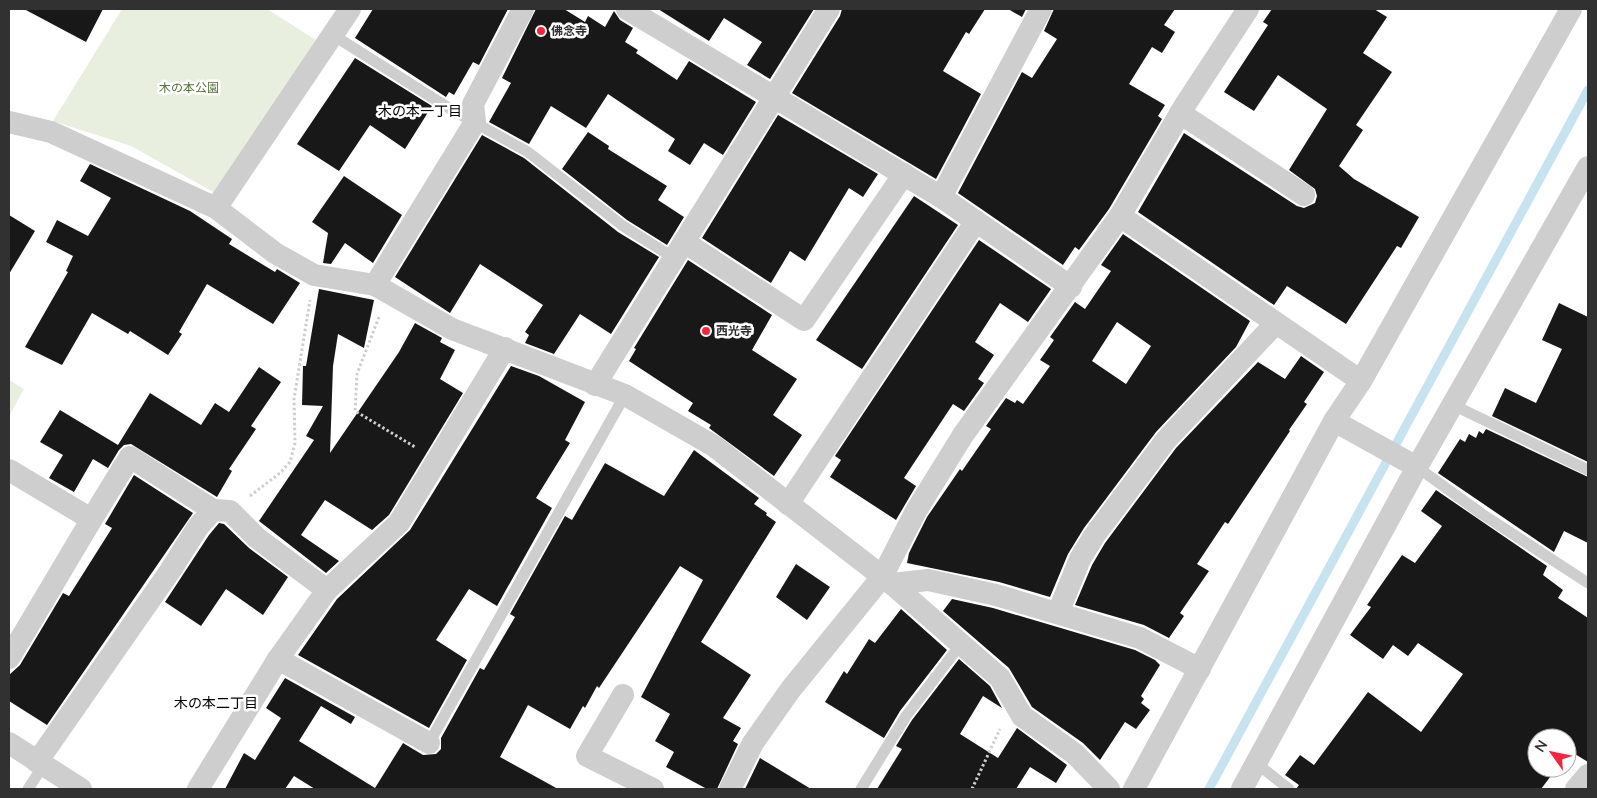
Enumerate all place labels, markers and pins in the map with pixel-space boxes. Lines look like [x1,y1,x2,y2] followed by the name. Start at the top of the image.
[551,23,587,38] place label: 佛念寺
[535,25,547,37] marker: 佛念寺
[716,323,752,338] place label: 西光寺
[700,325,712,337] marker: 西光寺

